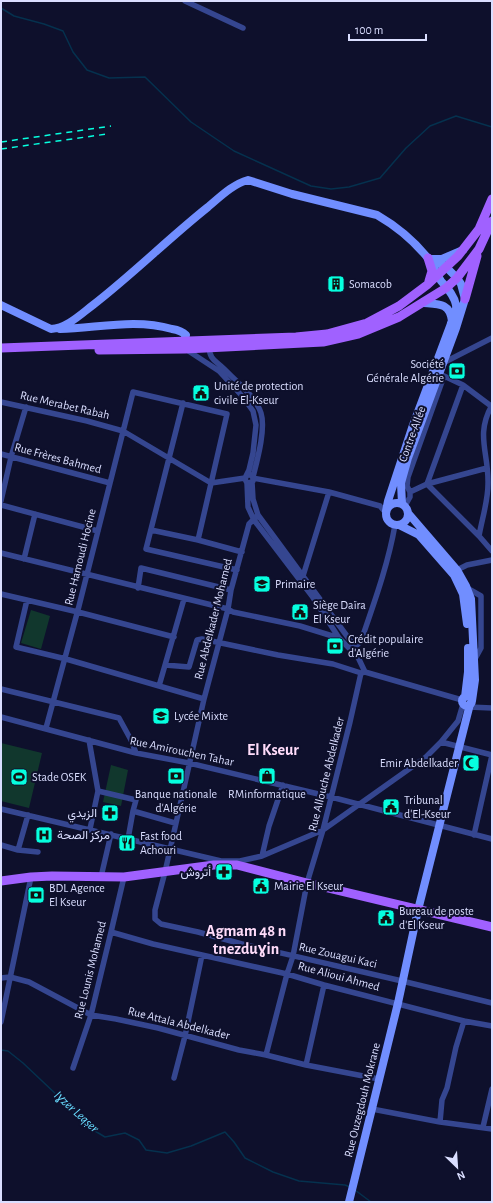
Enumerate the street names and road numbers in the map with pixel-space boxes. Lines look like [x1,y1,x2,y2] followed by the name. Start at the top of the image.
[19,389,111,421] street label: Rue Merabet Rabah
[396,405,428,463] street label: Contre-Allée
[13,441,103,475] street label: Rue Frères Bahmed
[62,507,98,607] street label: Rue Hamoudi Hocine
[192,557,234,681] street label: Rue Abdelkader Mohamed
[306,715,346,832] street label: Rue Allouche Abdelkader
[129,734,235,768] street label: Rue Amirouchen Tahar
[72,920,108,1020] street label: Rue Lounis Mohamed
[298,940,378,970] street label: Rue Zouagui Kaci
[297,959,381,993] street label: Rue Alioui Ahmed
[127,1005,231,1042] street label: Rue Attala Abdelkader
[342,1041,382,1159] street label: Rue Ouzegdouh Mokrane

